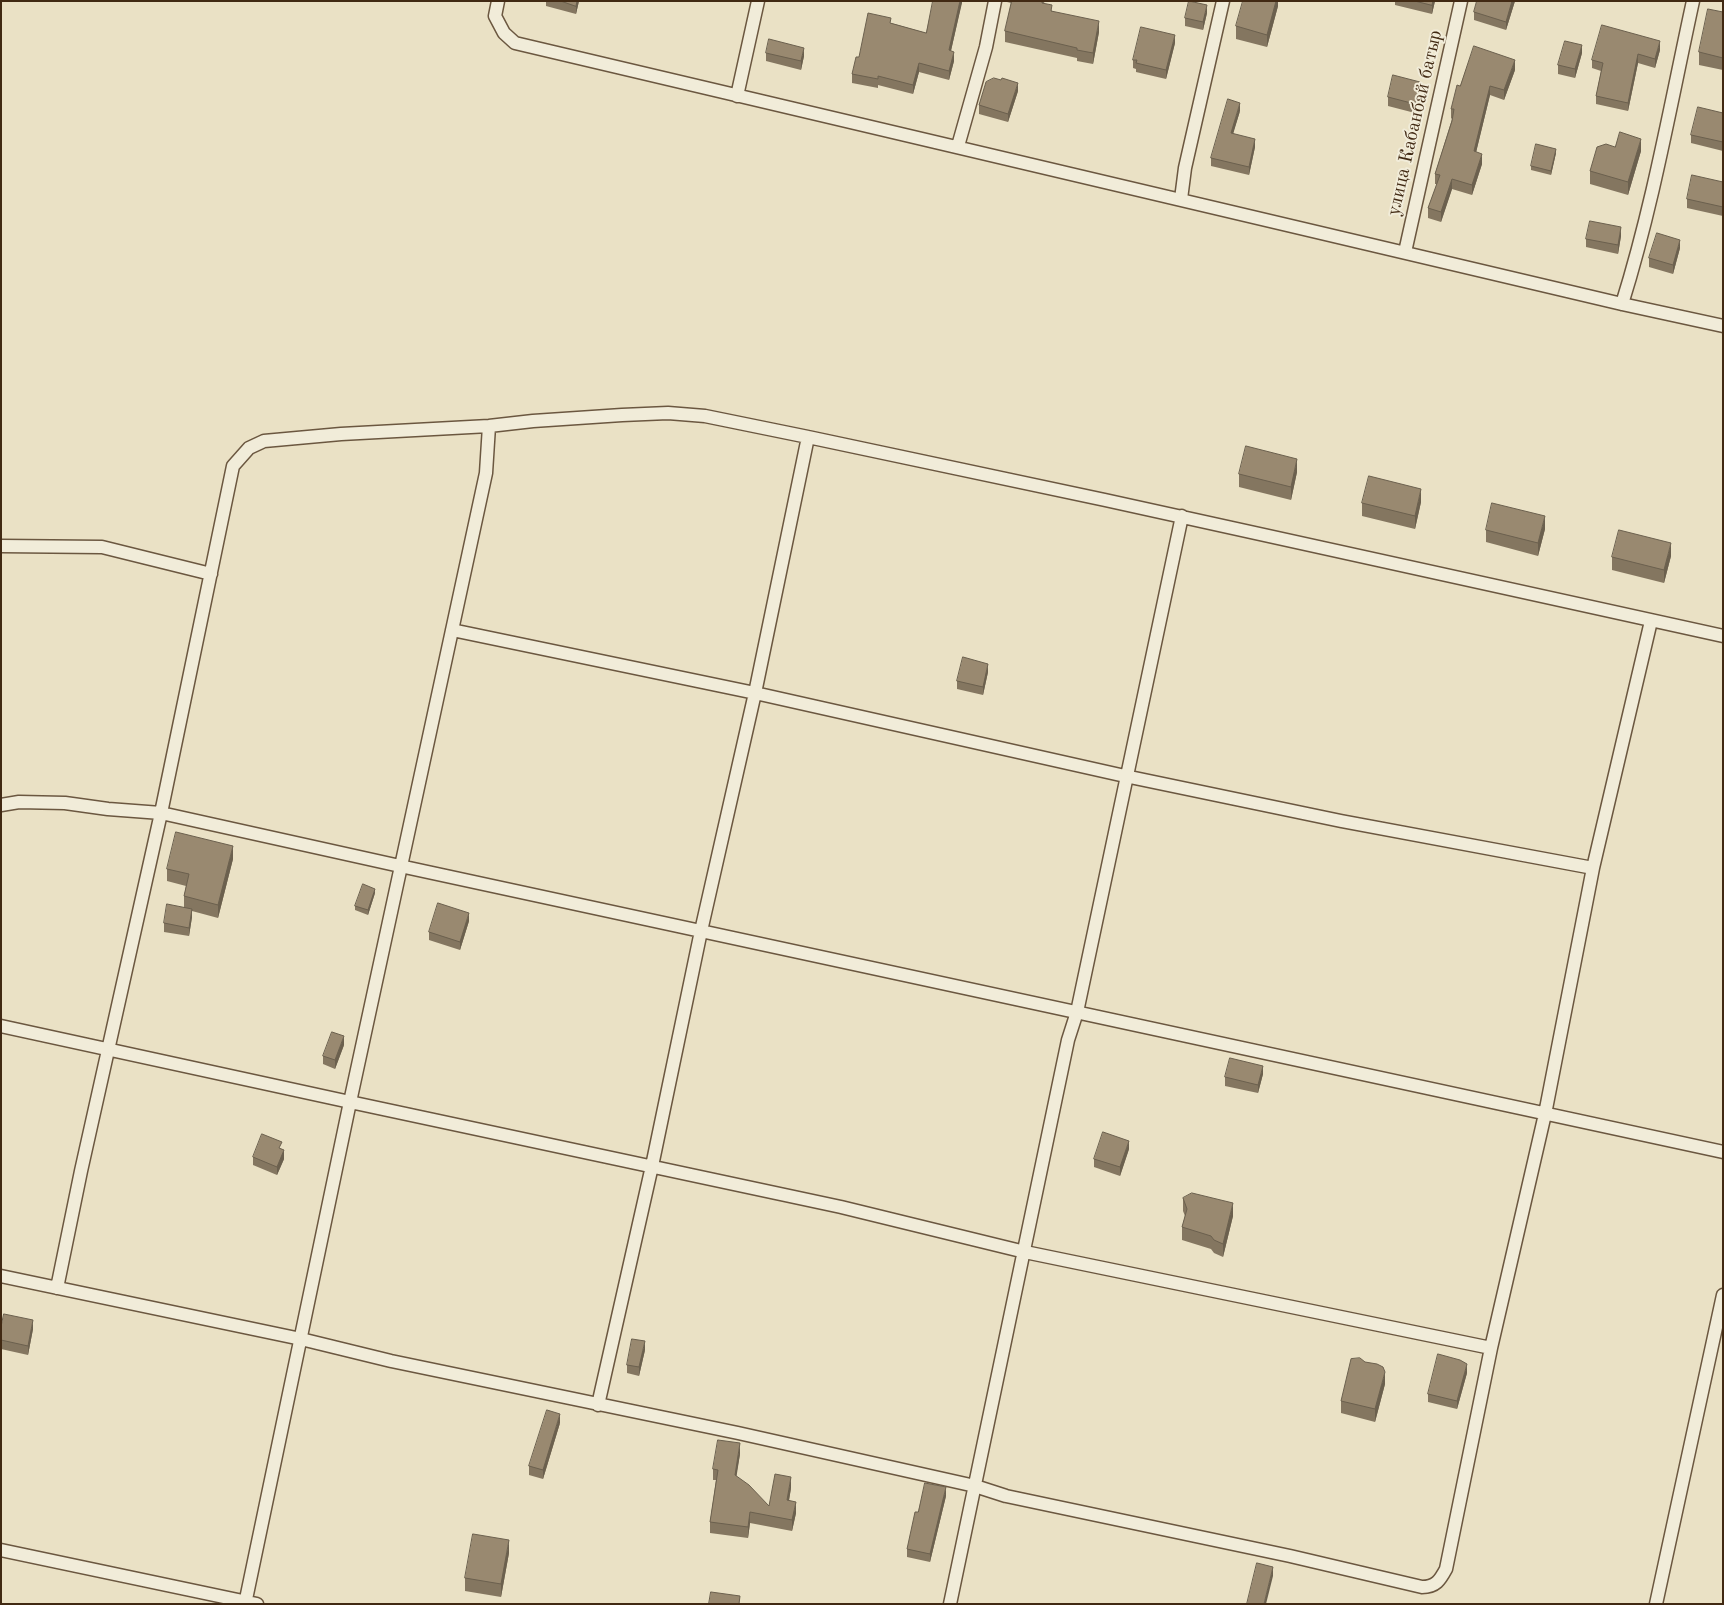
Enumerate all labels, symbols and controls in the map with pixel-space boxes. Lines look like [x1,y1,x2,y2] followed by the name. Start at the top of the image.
[1383,28,1447,218] street label: улица Кабанбай батыр

